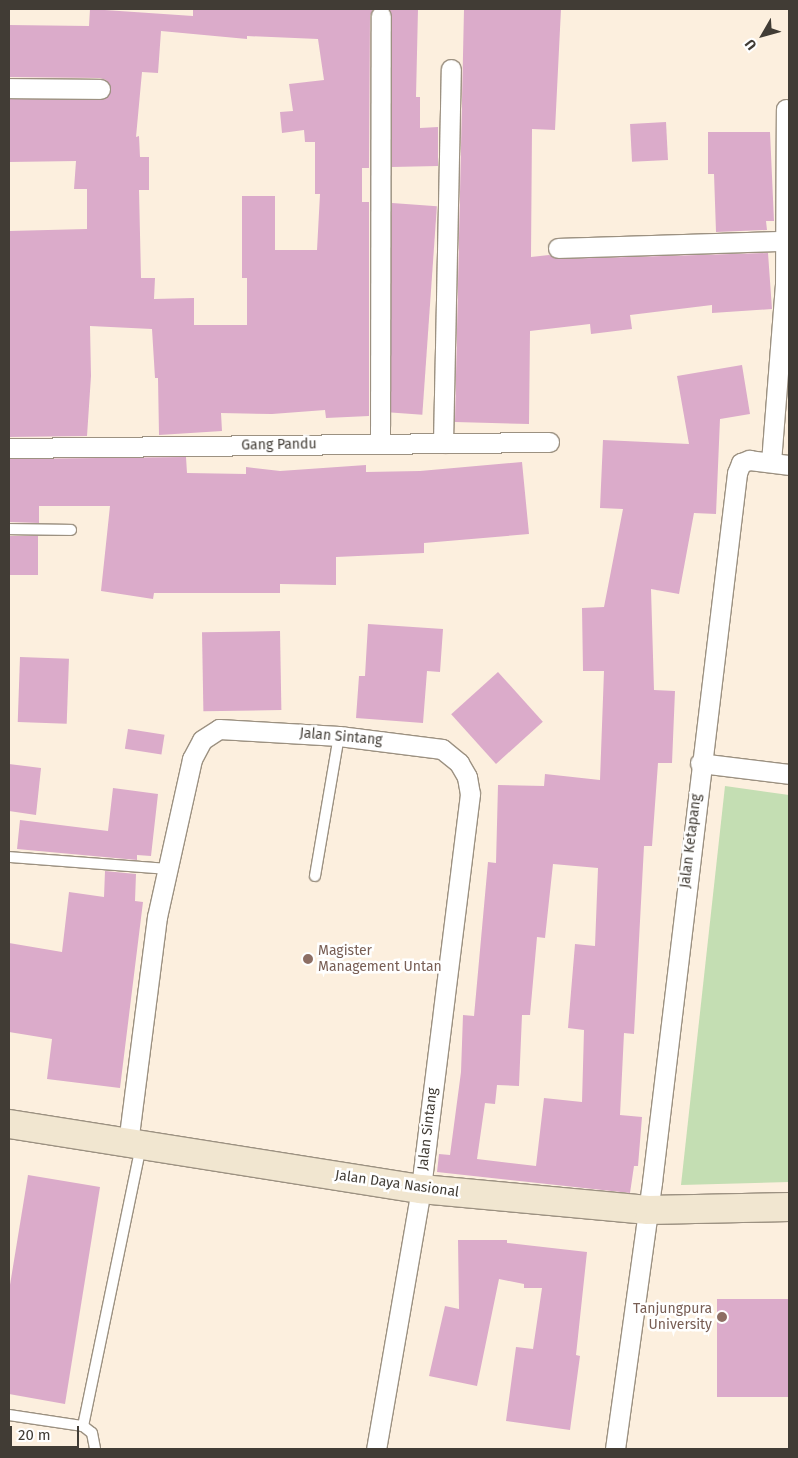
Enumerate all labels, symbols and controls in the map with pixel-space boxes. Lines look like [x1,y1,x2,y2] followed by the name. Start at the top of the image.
[738,10,788,60] north arrow
[741,36,760,53] text: U
[241,436,317,454] street label: Gang Pandu
[299,725,383,749] street label: Jalan Sintang
[677,793,705,889] street label: Jalan Ketapang
[318,943,442,976] place label: Magister Management Untan
[302,953,314,965] marker: Magister Management Untan
[415,1087,441,1171] street label: Jalan Sintang
[334,1167,460,1201] street label: Jalan Daya Nasional
[633,1301,712,1334] place label: Tanjungpura University
[716,1311,728,1323] marker: Tanjungpura University
[12,1416,81,1448] scale bar
[18,1426,51,1444] text: 20 m

